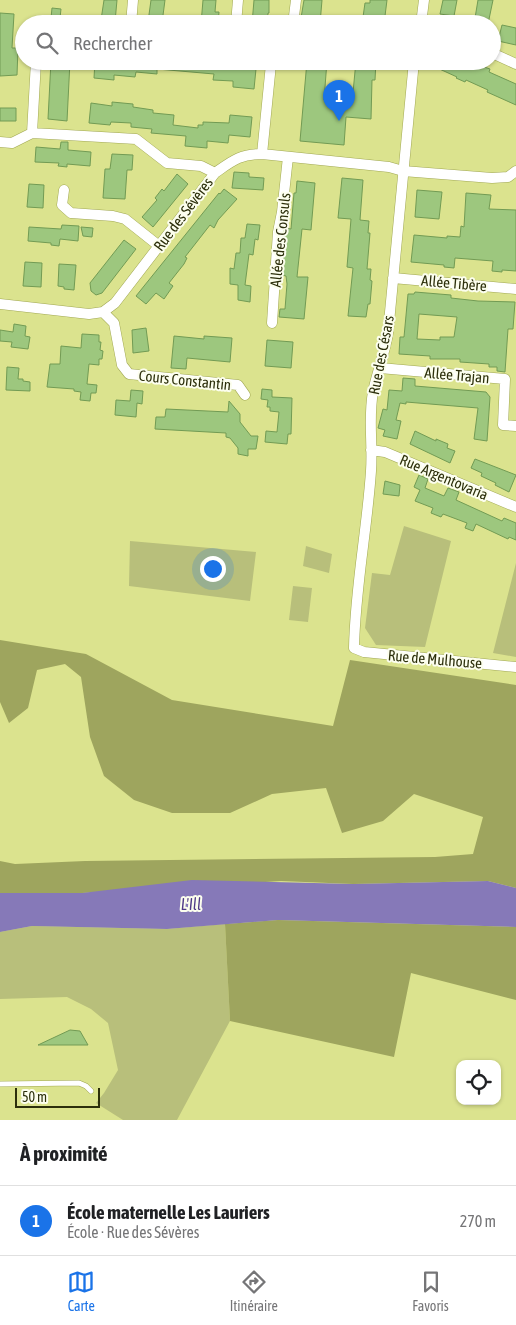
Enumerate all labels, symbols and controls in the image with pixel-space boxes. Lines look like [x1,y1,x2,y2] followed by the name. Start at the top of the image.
[15,15,501,70] search box
[33,29,61,57] icon: search
[73,32,152,54] text: Rechercher
[323,80,355,121] pin: 1
[150,174,216,254] street label: Rue des Sévères
[267,192,293,288] street label: Allée des Consuls
[421,272,488,294] street label: Allée Tibère
[365,314,397,396] street label: Rue des Césars
[424,364,490,386] street label: Allée Trajan
[138,367,232,393] street label: Cours Constantin
[397,451,491,503] street label: Rue Argentovaria
[200,556,226,582] your location
[387,646,483,672] street label: Rue de Mulhouse
[181,895,201,913] water label: L'Ill
[456,1060,501,1105] map controls
[456,1060,501,1105] button: locate
[15,1085,100,1108] scale bar
[22,1089,47,1105] text: 50 m
[20,1141,108,1165] text: À proximité
[67,1201,270,1223] text: École maternelle Les Lauriers
[32,1212,40,1230] text: 1
[460,1212,496,1230] text: 270 m
[67,1223,199,1241] text: École · Rue des Sévères
[67,1268,95,1314] tab: Carte
[230,1268,278,1314] tab: Itinéraire
[412,1268,449,1314] tab: Favoris

